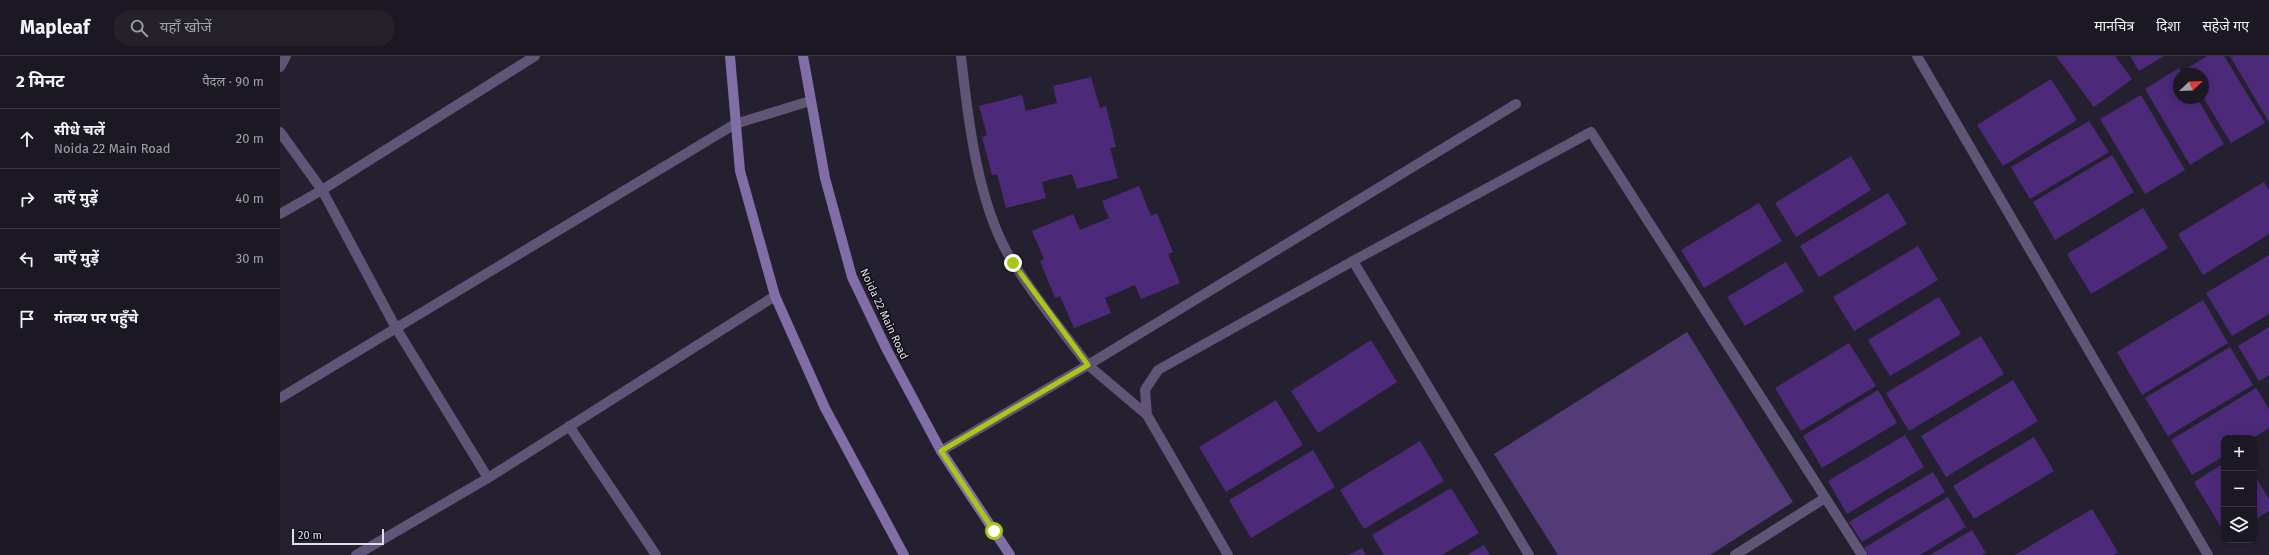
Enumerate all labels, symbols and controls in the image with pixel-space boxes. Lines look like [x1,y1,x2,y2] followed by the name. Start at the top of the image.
[114,10,394,46] search box
[20,16,90,39] text: Mapleaf
[128,17,150,39] icon: search
[160,18,212,36] text: यहाँ खोजें
[2094,18,2134,35] text: मानचित्र
[2156,18,2180,35] text: दिशा
[2202,18,2249,35] text: सहेजे गए
[2173,68,2209,104] north arrow
[16,71,65,92] text: 2 मिनट
[202,74,264,89] text: पैदल · 90 m
[54,121,105,139] text: सीधे चलें
[16,128,38,150] icon: ahead
[236,131,264,146] text: 20 m
[54,141,171,156] text: Noida 22 Main Road
[16,188,38,210] icon: right
[54,189,98,207] text: दाएँ मुड़ें
[235,191,264,206] text: 40 m
[16,248,38,270] icon: left
[54,249,99,267] text: बाएँ मुड़ें
[236,251,264,266] text: 30 m
[1004,254,1022,272] route end
[857,267,911,361] street label: Noida 22 Main Road
[16,308,38,330] icon: arrive
[54,309,138,327] text: गंतव्य पर पहुँचे
[2221,435,2257,543] map controls
[2221,435,2257,471] button: +
[2221,471,2257,507] button: −
[2221,507,2257,543] button: layers
[985,522,1003,540] route start
[292,527,384,546] scale bar
[298,529,322,542] text: 20 m

